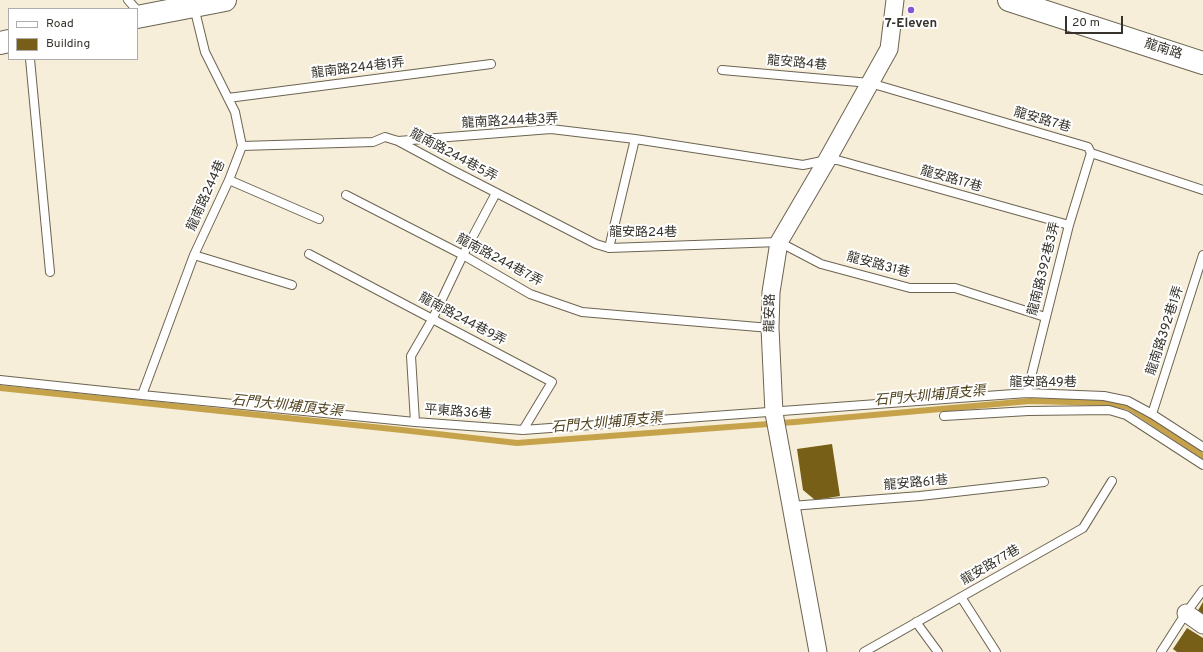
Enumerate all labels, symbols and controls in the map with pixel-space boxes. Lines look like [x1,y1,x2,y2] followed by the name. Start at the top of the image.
[906,5,916,15] marker: 7-Eleven
[8,8,138,60] legend
[1067,8,1125,34] scale bar
[1072,15,1100,31] text: 20 m
[46,16,74,32] text: Road
[885,16,937,32] place label: 7-Eleven
[46,36,90,52] text: Building
[1142,37,1184,63] street label: 龍南路
[766,54,828,74] street label: 龍安路4巷
[310,56,406,82] street label: 龍南路244巷1弄
[1012,105,1072,137] street label: 龍安路7巷
[461,112,559,132] street label: 龍南路244巷3弄
[406,126,500,186] street label: 龍南路244巷5弄
[184,158,230,234] street label: 龍南路244巷
[918,164,984,196] street label: 龍安路17巷
[1026,220,1064,318] street label: 龍南路392巷3弄
[609,225,677,241] street label: 龍安路24巷
[453,232,545,290] street label: 龍南路244巷7弄
[845,250,911,282] street label: 龍安路31巷
[1144,284,1188,378] street label: 龍南路392巷1弄
[416,290,508,350] street label: 龍南路244巷9弄
[763,293,779,333] street label: 龍安路
[1009,375,1077,391] street label: 龍安路49巷
[873,384,987,410] water label: 石門大圳埔頂支渠
[230,393,344,421] water label: 石門大圳埔頂支渠
[424,403,492,423] street label: 平東路36巷
[550,411,664,437] water label: 石門大圳埔頂支渠
[883,473,949,495] street label: 龍安路61巷
[959,543,1023,589] street label: 龍安路77巷

